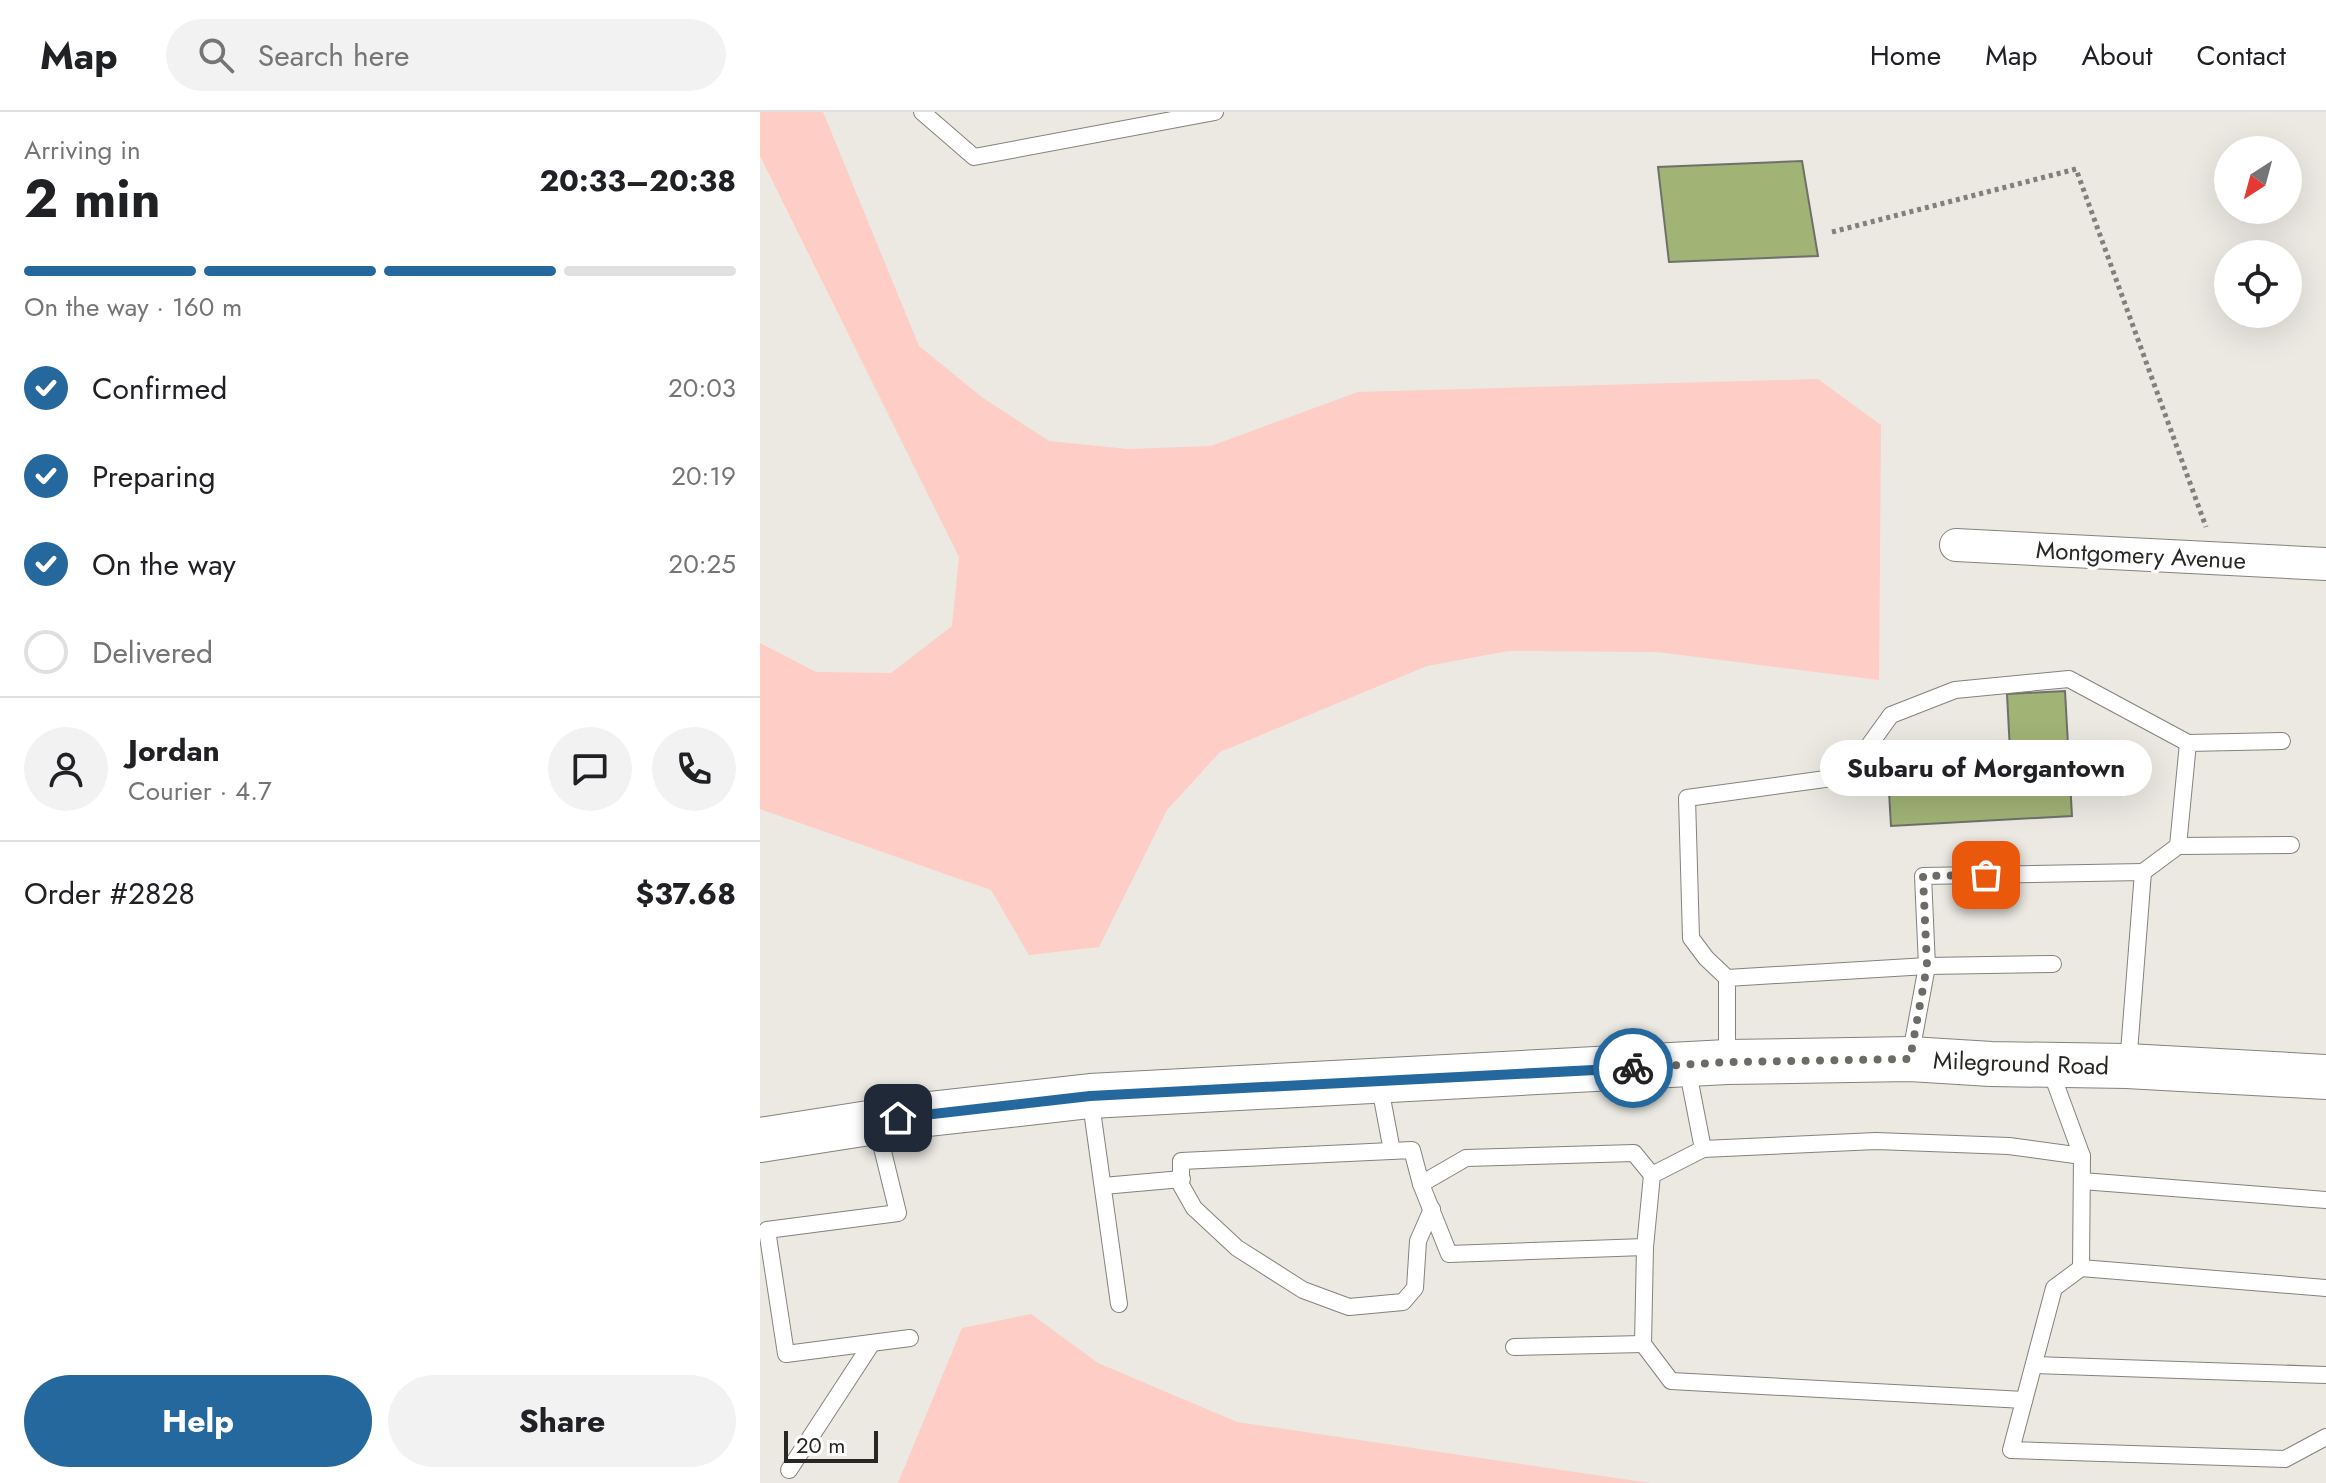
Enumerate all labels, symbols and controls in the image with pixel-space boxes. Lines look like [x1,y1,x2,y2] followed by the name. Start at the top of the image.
[166,19,726,91] search box
[40,28,118,83] text: Map
[194,33,238,77] icon: search
[258,34,410,77] text: Search here
[1870,35,1941,76] text: Home
[1985,35,2037,76] text: Map
[2081,35,2153,76] text: About
[2197,35,2286,76] text: Contact
[24,131,141,169] text: Arriving in
[2214,136,2302,224] north arrow
[2214,136,2302,328] map controls
[539,159,736,202] text: 20:33–20:38
[24,161,161,237] text: 2 min
[2214,240,2302,328] button: locate
[24,288,242,326] text: On the way · 160 m
[24,366,68,410] icon: check
[92,367,227,410] text: Confirmed
[668,369,736,407] text: 20:03
[24,454,68,498] icon: check
[92,455,216,498] text: Preparing
[671,457,736,495] text: 20:19
[2035,532,2247,578] street label: Montgomery Avenue
[24,542,68,586] icon: check
[92,543,236,586] text: On the way
[668,545,736,583] text: 20:25
[92,631,213,674] text: Delivered
[24,727,108,811] button: person
[548,727,632,811] button: chat
[652,727,736,811] button: phone
[128,729,220,772] text: Jordan
[1820,739,2152,795] callout: Subaru of Morgantown
[1847,749,2125,787] text: Subaru of Morgantown
[128,772,272,810] text: Courier · 4.7
[1952,841,2020,909] pin
[1964,853,2008,897] icon: bag
[24,872,195,915] text: Order #2828
[636,872,736,915] text: $37.68
[1593,1028,1673,1108] courier
[1932,1042,2110,1084] street label: Mileground Road
[1611,1046,1655,1090] icon: bike
[864,1084,932,1152] pin
[876,1096,920,1140] icon: home
[24,1375,372,1467] button: Help
[388,1375,736,1467] button: Share
[784,1427,878,1463] scale bar
[796,1429,845,1461] text: 20 m

